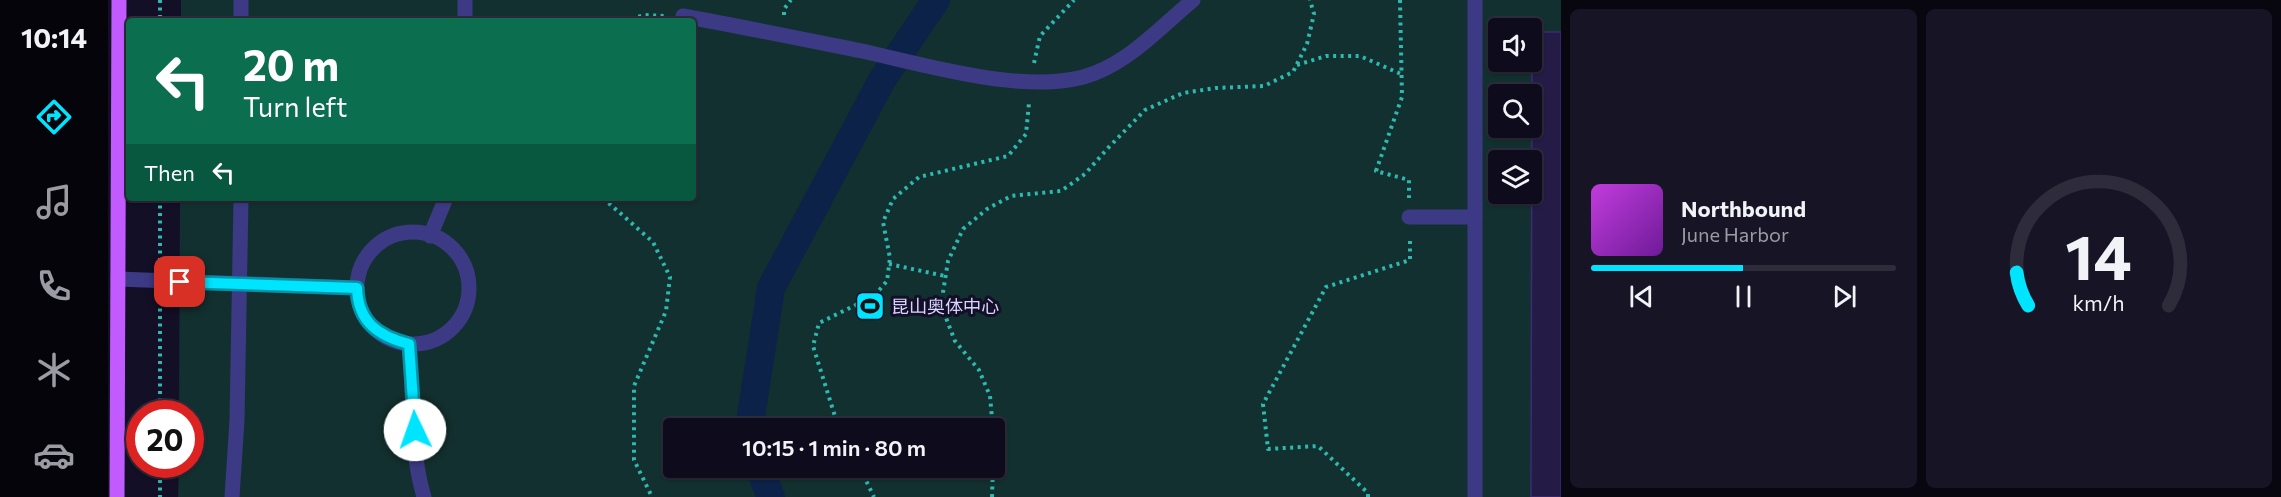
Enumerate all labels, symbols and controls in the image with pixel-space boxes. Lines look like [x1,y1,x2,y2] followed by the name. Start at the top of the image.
[1488,18,1542,204] map controls
[1488,18,1542,72] button: sound
[21,21,87,54] text: 10:14
[243,38,339,90] text: 20 m
[144,42,222,120] icon: left
[1488,84,1542,138] button: search
[243,90,347,123] text: Turn left
[33,96,75,138] icon: directions
[1488,150,1542,204] button: layers
[207,156,240,189] icon: left
[144,159,195,186] text: Then
[33,181,75,223] icon: music
[1681,195,1806,222] text: Northbound
[2065,217,2132,293] text: 14
[1681,222,1789,246] text: June Harbor
[154,256,205,307] pin
[33,265,75,307] icon: phone
[163,265,196,298] icon: arrive
[1625,280,1658,313] icon: previous
[1727,280,1760,313] icon: pause
[1828,280,1861,313] icon: next
[2073,289,2125,315] text: km/h
[854,290,886,322] sports icon: 昆山奥体中心
[891,295,999,317] place label: 昆山奥体中心
[33,349,75,391] icon: climate
[383,398,447,462] position arrow
[126,400,204,478] speed limit sign: 20
[33,434,75,476] icon: car
[742,434,926,461] text: 10:15 · 1 min · 80 m

